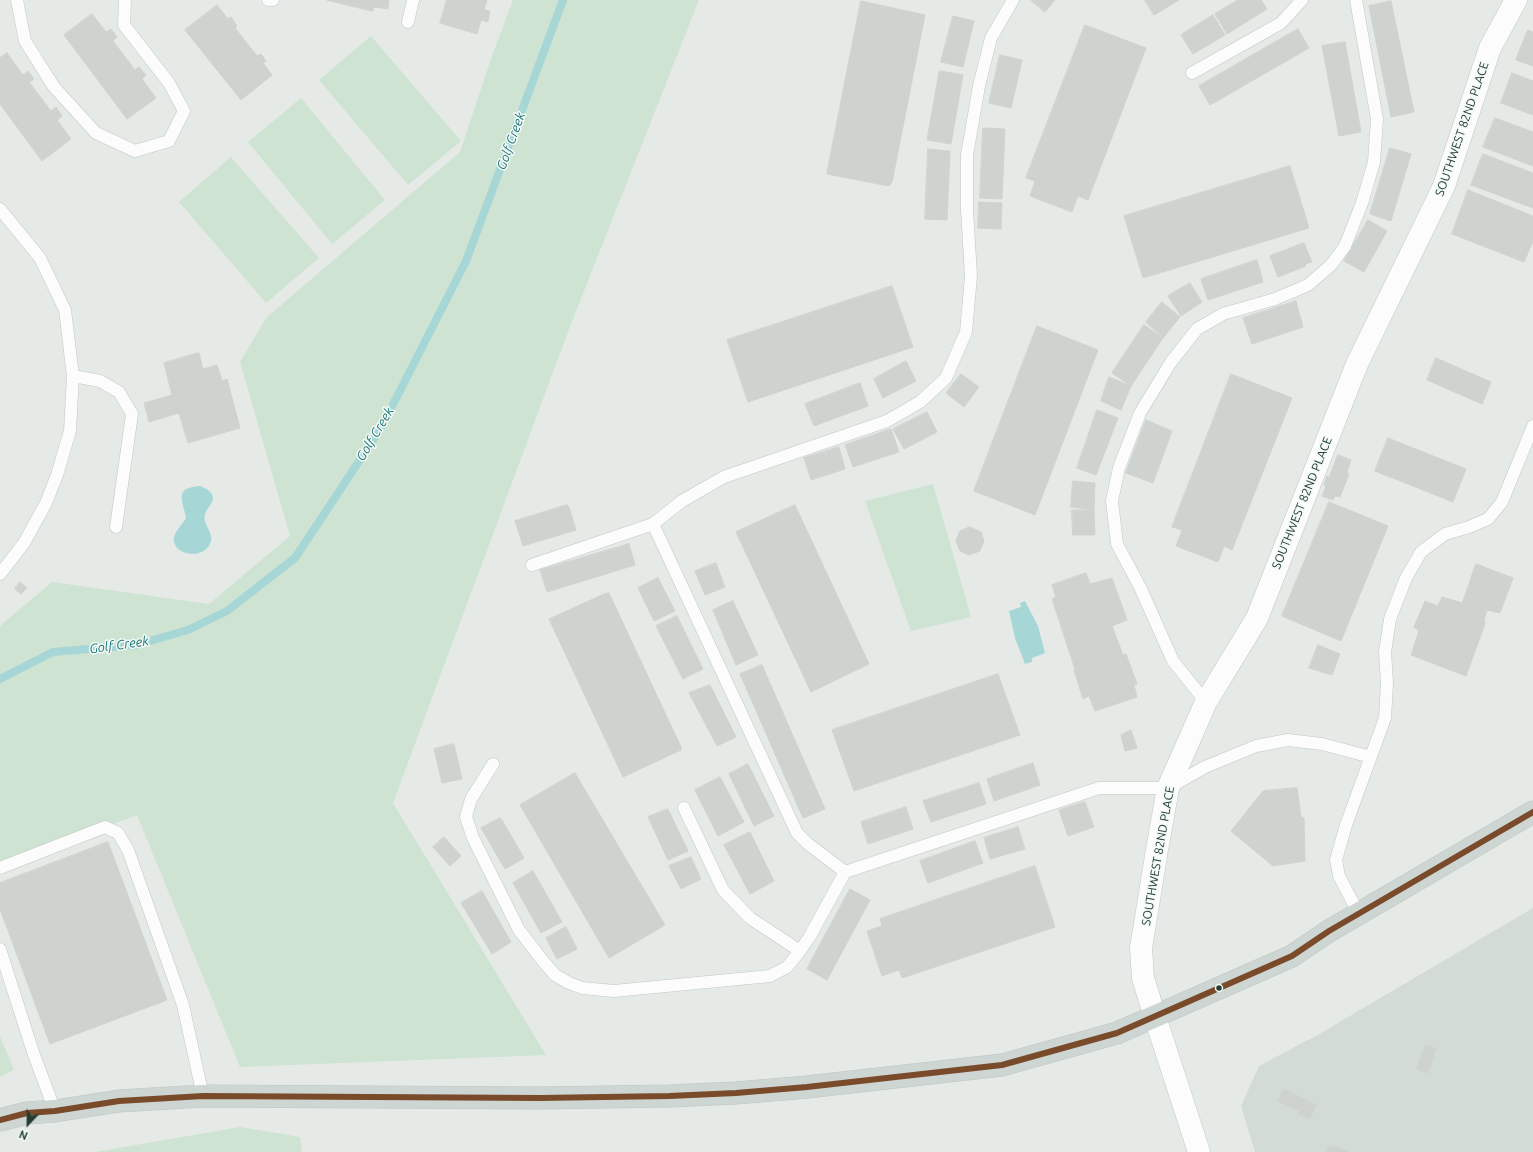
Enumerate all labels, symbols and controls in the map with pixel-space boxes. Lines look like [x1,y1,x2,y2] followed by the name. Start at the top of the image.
[1432,60,1492,198] street label: SOUTHWEST 82ND PLACE
[493,110,529,172] water label: Golf Creek
[353,404,397,464] water label: Golf Creek
[1269,435,1335,571] street label: SOUTHWEST 82ND PLACE
[88,633,150,657] water label: Golf Creek
[1139,785,1177,927] street label: SOUTHWEST 82ND PLACE
[1214,983,1224,993] unlabelled marker
[8,1104,48,1144] north arrow
[17,1128,30,1142] text: N

